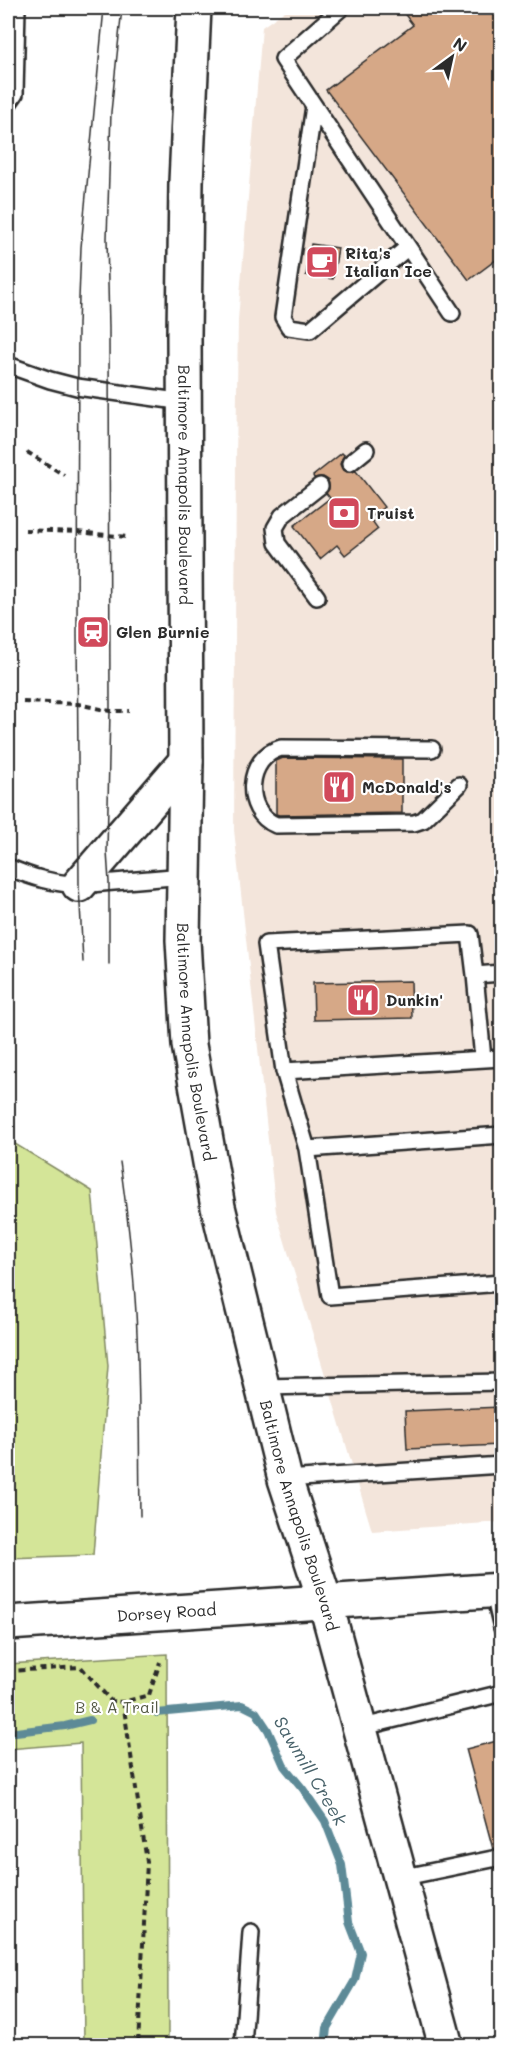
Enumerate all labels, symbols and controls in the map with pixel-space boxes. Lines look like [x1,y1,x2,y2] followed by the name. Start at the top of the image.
[422,27,482,87] north arrow
[450,32,471,56] text: N
[345,242,432,281] place label: Rita's Italian Ice
[304,244,340,280] cafe icon: Rita's Italian Ice
[174,365,196,605] street label: Baltimore Annapolis Boulevard
[326,495,362,531] bank icon: Truist
[367,502,415,523] place label: Truist
[75,614,111,650] station icon: Glen Burnie
[116,621,210,642] place label: Glen Burnie
[321,769,357,805] restaurant icon: McDonald's
[362,776,452,797] place label: McDonald's
[173,923,221,1163] street label: Baltimore Annapolis Boulevard
[345,982,381,1018] restaurant icon: Dunkin'
[386,989,443,1010] place label: Dunkin'
[256,1398,344,1633] street label: Baltimore Annapolis Boulevard
[116,1598,217,1626] street label: Dorsey Road
[75,1696,159,1717] park label: B & A Trail
[269,1711,353,1830] water label: Sawmill Creek

